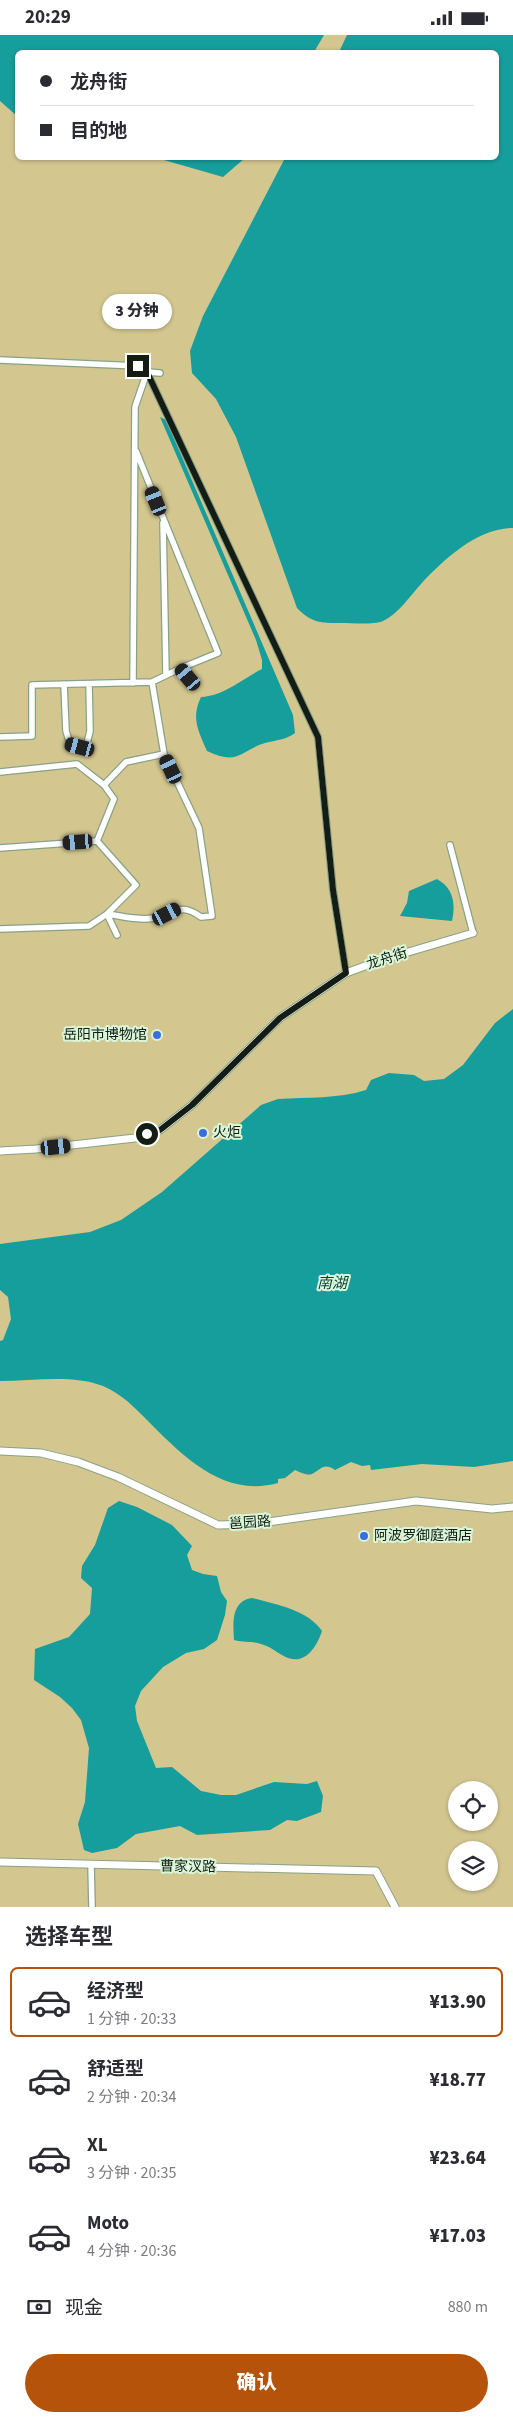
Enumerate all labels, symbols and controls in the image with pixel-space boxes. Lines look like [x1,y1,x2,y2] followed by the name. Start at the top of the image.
[25,4,71,31] text: 20:29
[70,69,127,96] text: 龙舟街
[70,118,127,145] text: 目的地
[103,293,173,329] callout: 3 分钟
[115,300,159,322] text: 3 分钟
[127,355,149,377] route end
[143,484,168,518] car
[172,661,203,693] car
[63,736,96,758] car
[157,752,184,786] car
[62,833,93,851] car
[150,901,183,927] car
[364,943,410,975] street label: 龙舟街
[63,1025,147,1045] place label: 岳阳市博物馆
[151,1029,163,1041] marker: 岳阳市博物馆
[136,1123,158,1145] route start
[213,1123,241,1143] place label: 火炬
[197,1127,209,1139] marker: 火炬
[40,1138,71,1156] car
[317,1273,349,1294] water label: 南湖
[228,1512,272,1534] street label: 邕园路
[374,1526,472,1546] place label: 阿波罗御庭酒店
[358,1530,370,1542] marker: 阿波罗御庭酒店
[448,1781,498,1891] map controls
[448,1781,498,1831] button: locate
[448,1841,498,1891] button: layers
[160,1857,216,1877] street label: 曹家汊路
[25,1921,113,1953] text: 选择车型
[87,1978,144,2005] text: 经济型
[27,1980,72,2025] icon: car
[429,1989,486,2016] text: ¥13.90
[87,2008,176,2030] text: 1 分钟 · 20:33
[87,2056,144,2083] text: 舒适型
[27,2058,72,2103] icon: car
[429,2067,486,2094] text: ¥18.77
[87,2086,176,2108] text: 2 分钟 · 20:34
[87,2132,108,2159] text: XL
[27,2136,72,2181] icon: car
[429,2145,486,2172] text: ¥23.64
[87,2162,176,2184] text: 3 分钟 · 20:35
[87,2210,129,2237] text: Moto
[27,2214,72,2259] icon: car
[429,2223,486,2250] text: ¥17.03
[87,2240,176,2262] text: 4 分钟 · 20:36
[25,2293,53,2321] icon: cash
[65,2295,103,2322] text: 现金
[448,2296,488,2318] text: 880 m
[25,2354,488,2412] button: 确认

